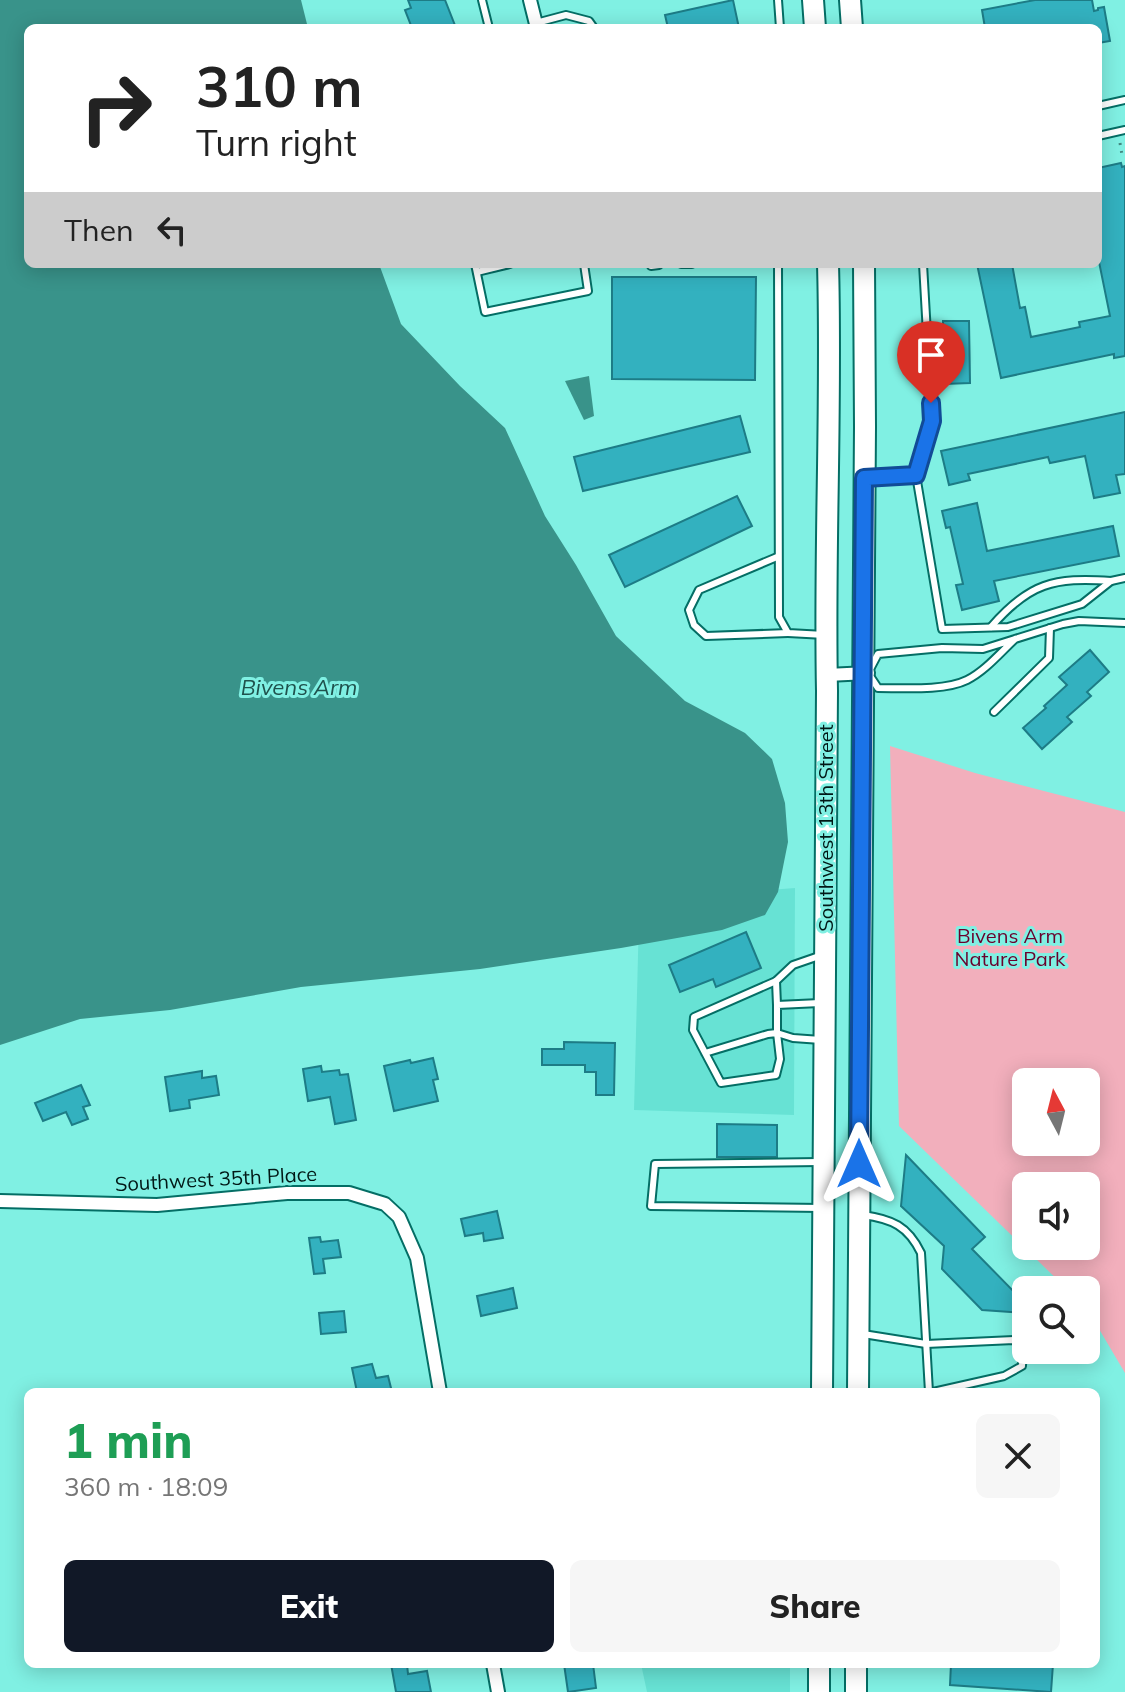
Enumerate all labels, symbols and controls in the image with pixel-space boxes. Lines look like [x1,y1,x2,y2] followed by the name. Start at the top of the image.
[196,51,363,121] text: 310 m
[64,56,168,160] icon: right
[196,120,357,165] text: Turn right
[150,208,194,252] icon: left
[64,211,134,249] text: Then
[897,321,965,403] pin
[909,333,953,377] icon: arrive
[241,673,357,701] water label: Bivens Arm
[813,724,838,932] street label: Southwest 13th Street
[955,923,1066,971] park label: Bivens Arm Nature Park
[1012,1068,1100,1156] north arrow
[1012,1068,1100,1364] map controls
[817,1122,901,1206] position arrow
[114,1161,318,1196] street label: Southwest 35th Place
[1012,1172,1100,1260] button: sound
[1012,1276,1100,1364] button: search
[64,1410,193,1470] text: 1 min
[976,1414,1060,1498] button: close
[64,1470,228,1503] text: 360 m · 18:09
[64,1560,554,1652] button: Exit
[570,1560,1060,1652] button: Share

